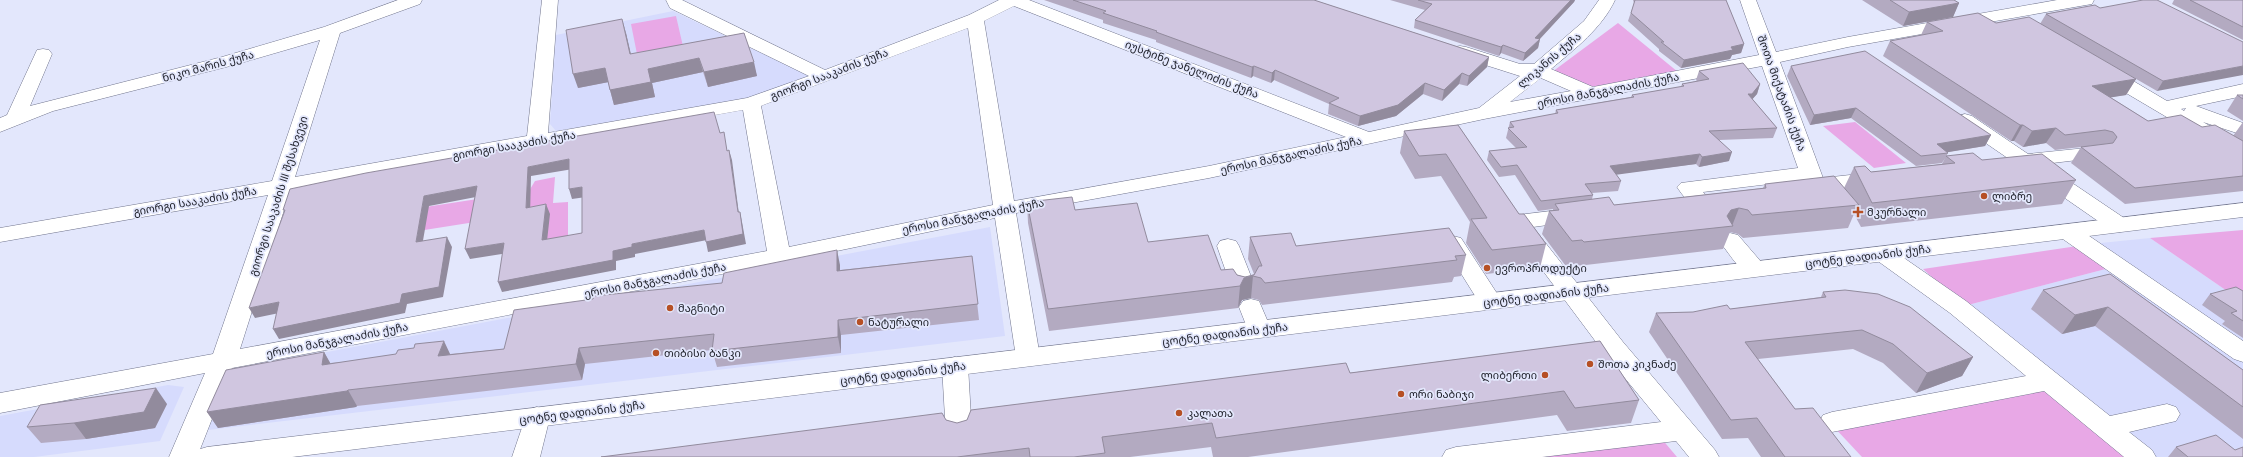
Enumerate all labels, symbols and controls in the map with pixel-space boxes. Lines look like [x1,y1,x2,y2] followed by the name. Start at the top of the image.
[1514,29,1584,91] street label: ლიკანის ქუჩა
[1755,33,1809,153] street label: შოთა მიქატაძის ქუჩა
[1123,37,1261,101] street label: იუსტინე ჯანელიძის ქუჩა
[768,45,890,103] street label: გიორგი სააკაძის ქუჩა
[161,47,255,85] street label: ნიკო მარის ქუჩა
[1536,69,1680,111] street label: ეროსი მანჯგალაძის ქუჩა
[245,114,311,278] street label: გიორგი სააკაძის III შესახვევი
[451,127,577,163] street label: გიორგი სააკაძის ქუჩა
[1219,133,1363,177] street label: ეროსი მანჯგალაძის ქუჩა
[132,183,258,219] street label: გიორგი სააკაძის ქუჩა
[1992,189,2032,203] place label: ლიბრე
[1979,191,1989,201] marker: ლიბრე
[901,195,1045,237] street label: ეროსი მანჯგალაძის ქუჩა
[1867,205,1926,219] place label: მკურნალი
[1852,206,1864,218] marker: მკურნალი
[1804,241,1932,271] street label: ცოტნე დადიანის ქუჩა
[583,259,727,301] street label: ეროსი მანჯგალაძის ქუჩა
[1495,261,1587,275] place label: ევროპროდუქტი
[1482,263,1492,273] marker: ევროპროდუქტი
[1482,280,1610,310] street label: ცოტნე დადიანის ქუჩა
[678,301,725,315] place label: მაგნიტი
[665,303,675,313] marker: მაგნიტი
[868,315,929,329] place label: ნატურალი
[855,317,865,327] marker: ნატურალი
[265,319,409,361] street label: ეროსი მანჯგალაძის ქუჩა
[1161,319,1289,349] street label: ცოტნე დადიანის ქუჩა
[664,346,741,360] place label: თიბისი ბანკი
[651,348,661,358] marker: თიბისი ბანკი
[1598,357,1677,371] place label: შოთა კიკნაძე
[839,358,967,388] street label: ცოტნე დადიანის ქუჩა
[1585,359,1595,369] marker: შოთა კიკნაძე
[1481,368,1537,382] place label: ლიბერთი
[1540,370,1550,380] marker: ლიბერთი
[1409,387,1474,401] place label: ორი ნაბიჯი
[1396,389,1406,399] marker: ორი ნაბიჯი
[518,397,646,427] street label: ცოტნე დადიანის ქუჩა
[1187,406,1233,420] place label: კალათა
[1174,408,1184,418] marker: კალათა

